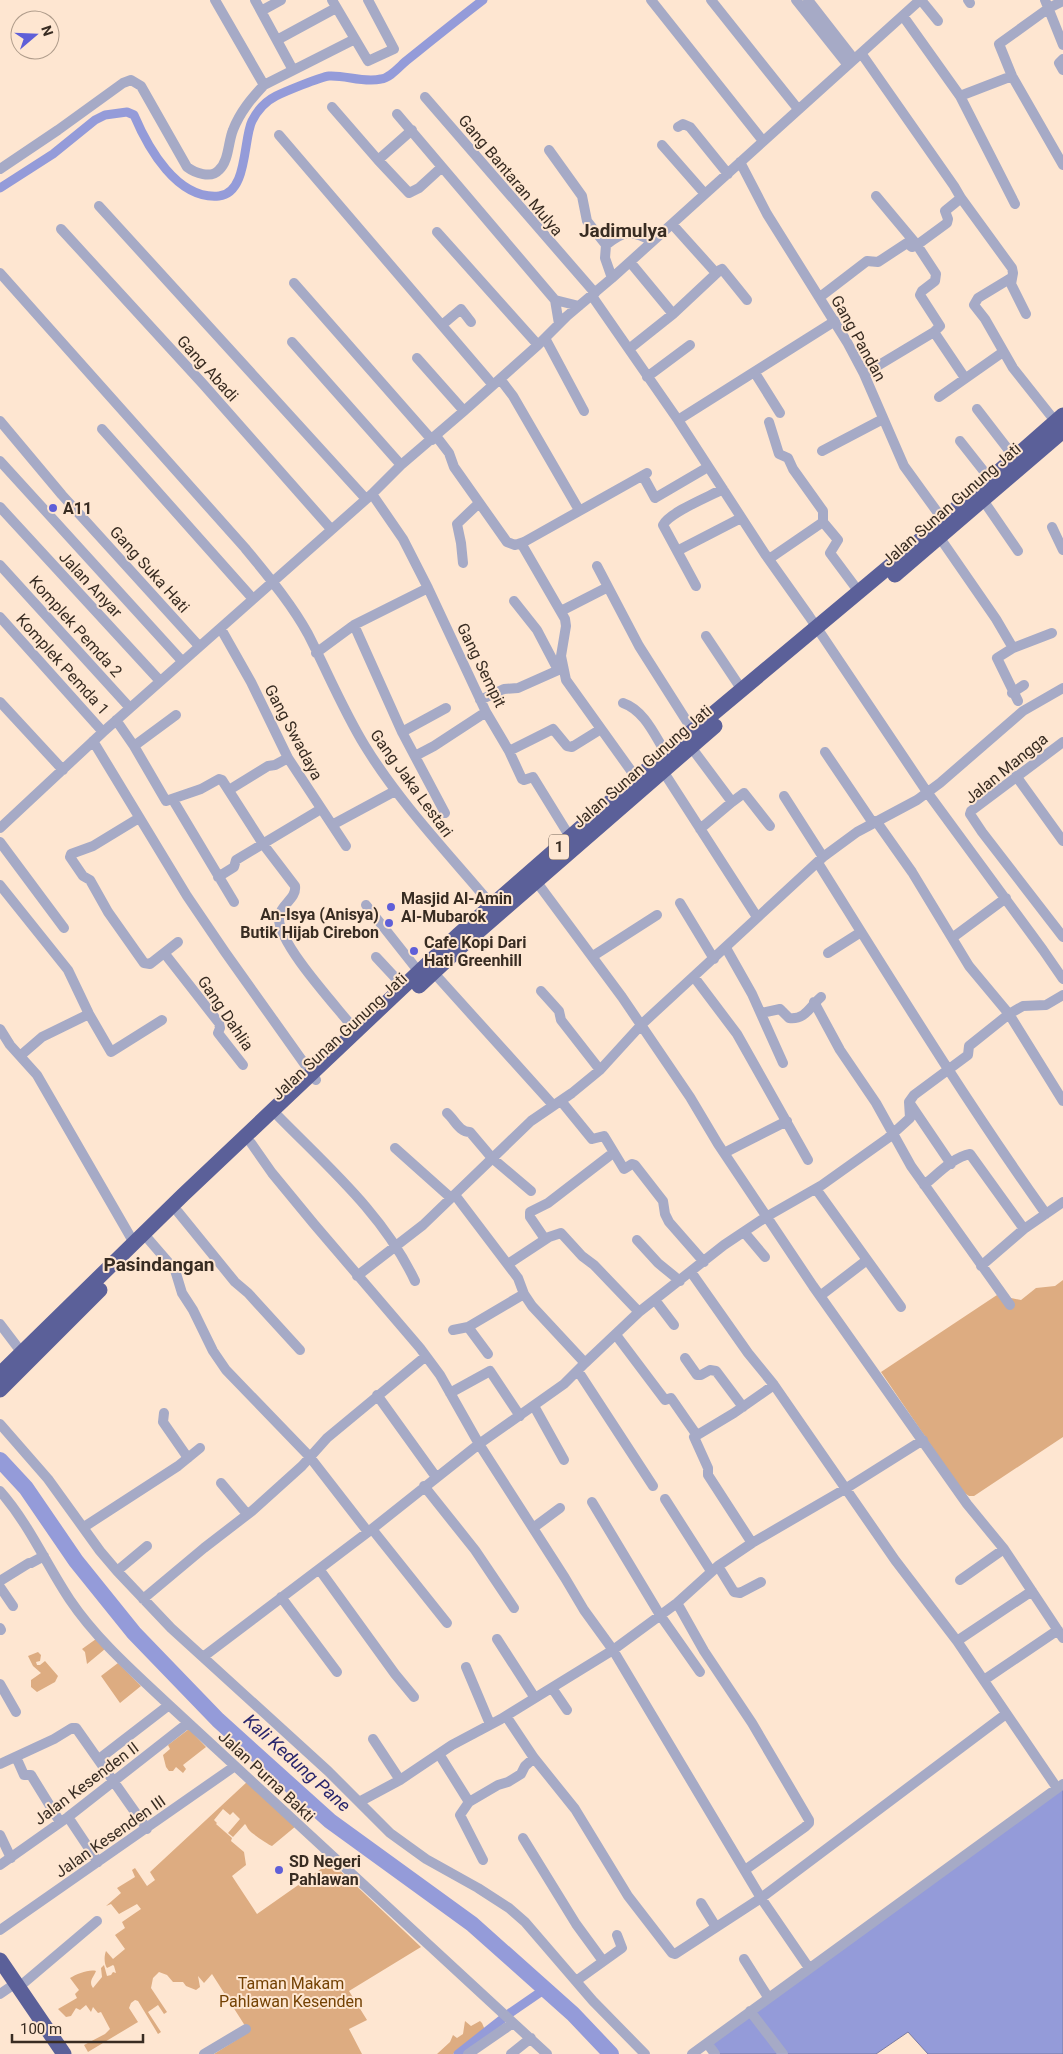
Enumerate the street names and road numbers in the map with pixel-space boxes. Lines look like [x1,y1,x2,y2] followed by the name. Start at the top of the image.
[454,111,567,240] street label: Gang Bantaran Mulya
[827,292,890,385] street label: Gang Pandan
[173,331,242,405] street label: Gang Abadi
[878,439,1025,570] street label: Jalan Sunan Gunung Jati
[106,522,193,616] street label: Gang Suka Hati
[55,547,127,622] street label: Jalan Anyar
[25,572,126,681] street label: Komplek Pemda 2
[12,610,113,719] street label: Komplek Pemda 1
[453,620,510,711] street label: Gang Sempit
[260,681,327,783] street label: Gang Swadaya
[569,701,716,832] street label: Jalan Sunan Gunung Jati
[366,726,457,841] street label: Gang Jaka Lestari
[961,729,1052,808] street label: Jalan Mangga
[549,834,569,860] road number: 1
[268,969,411,1104] street label: Jalan Sunan Gunung Jati
[194,972,257,1054] street label: Gang Dahlia
[215,1727,319,1826] street label: Jalan Purna Bakti
[30,1738,142,1829] street label: Jalan Kesenden II
[52,1791,169,1882] street label: Jalan Kesenden III

